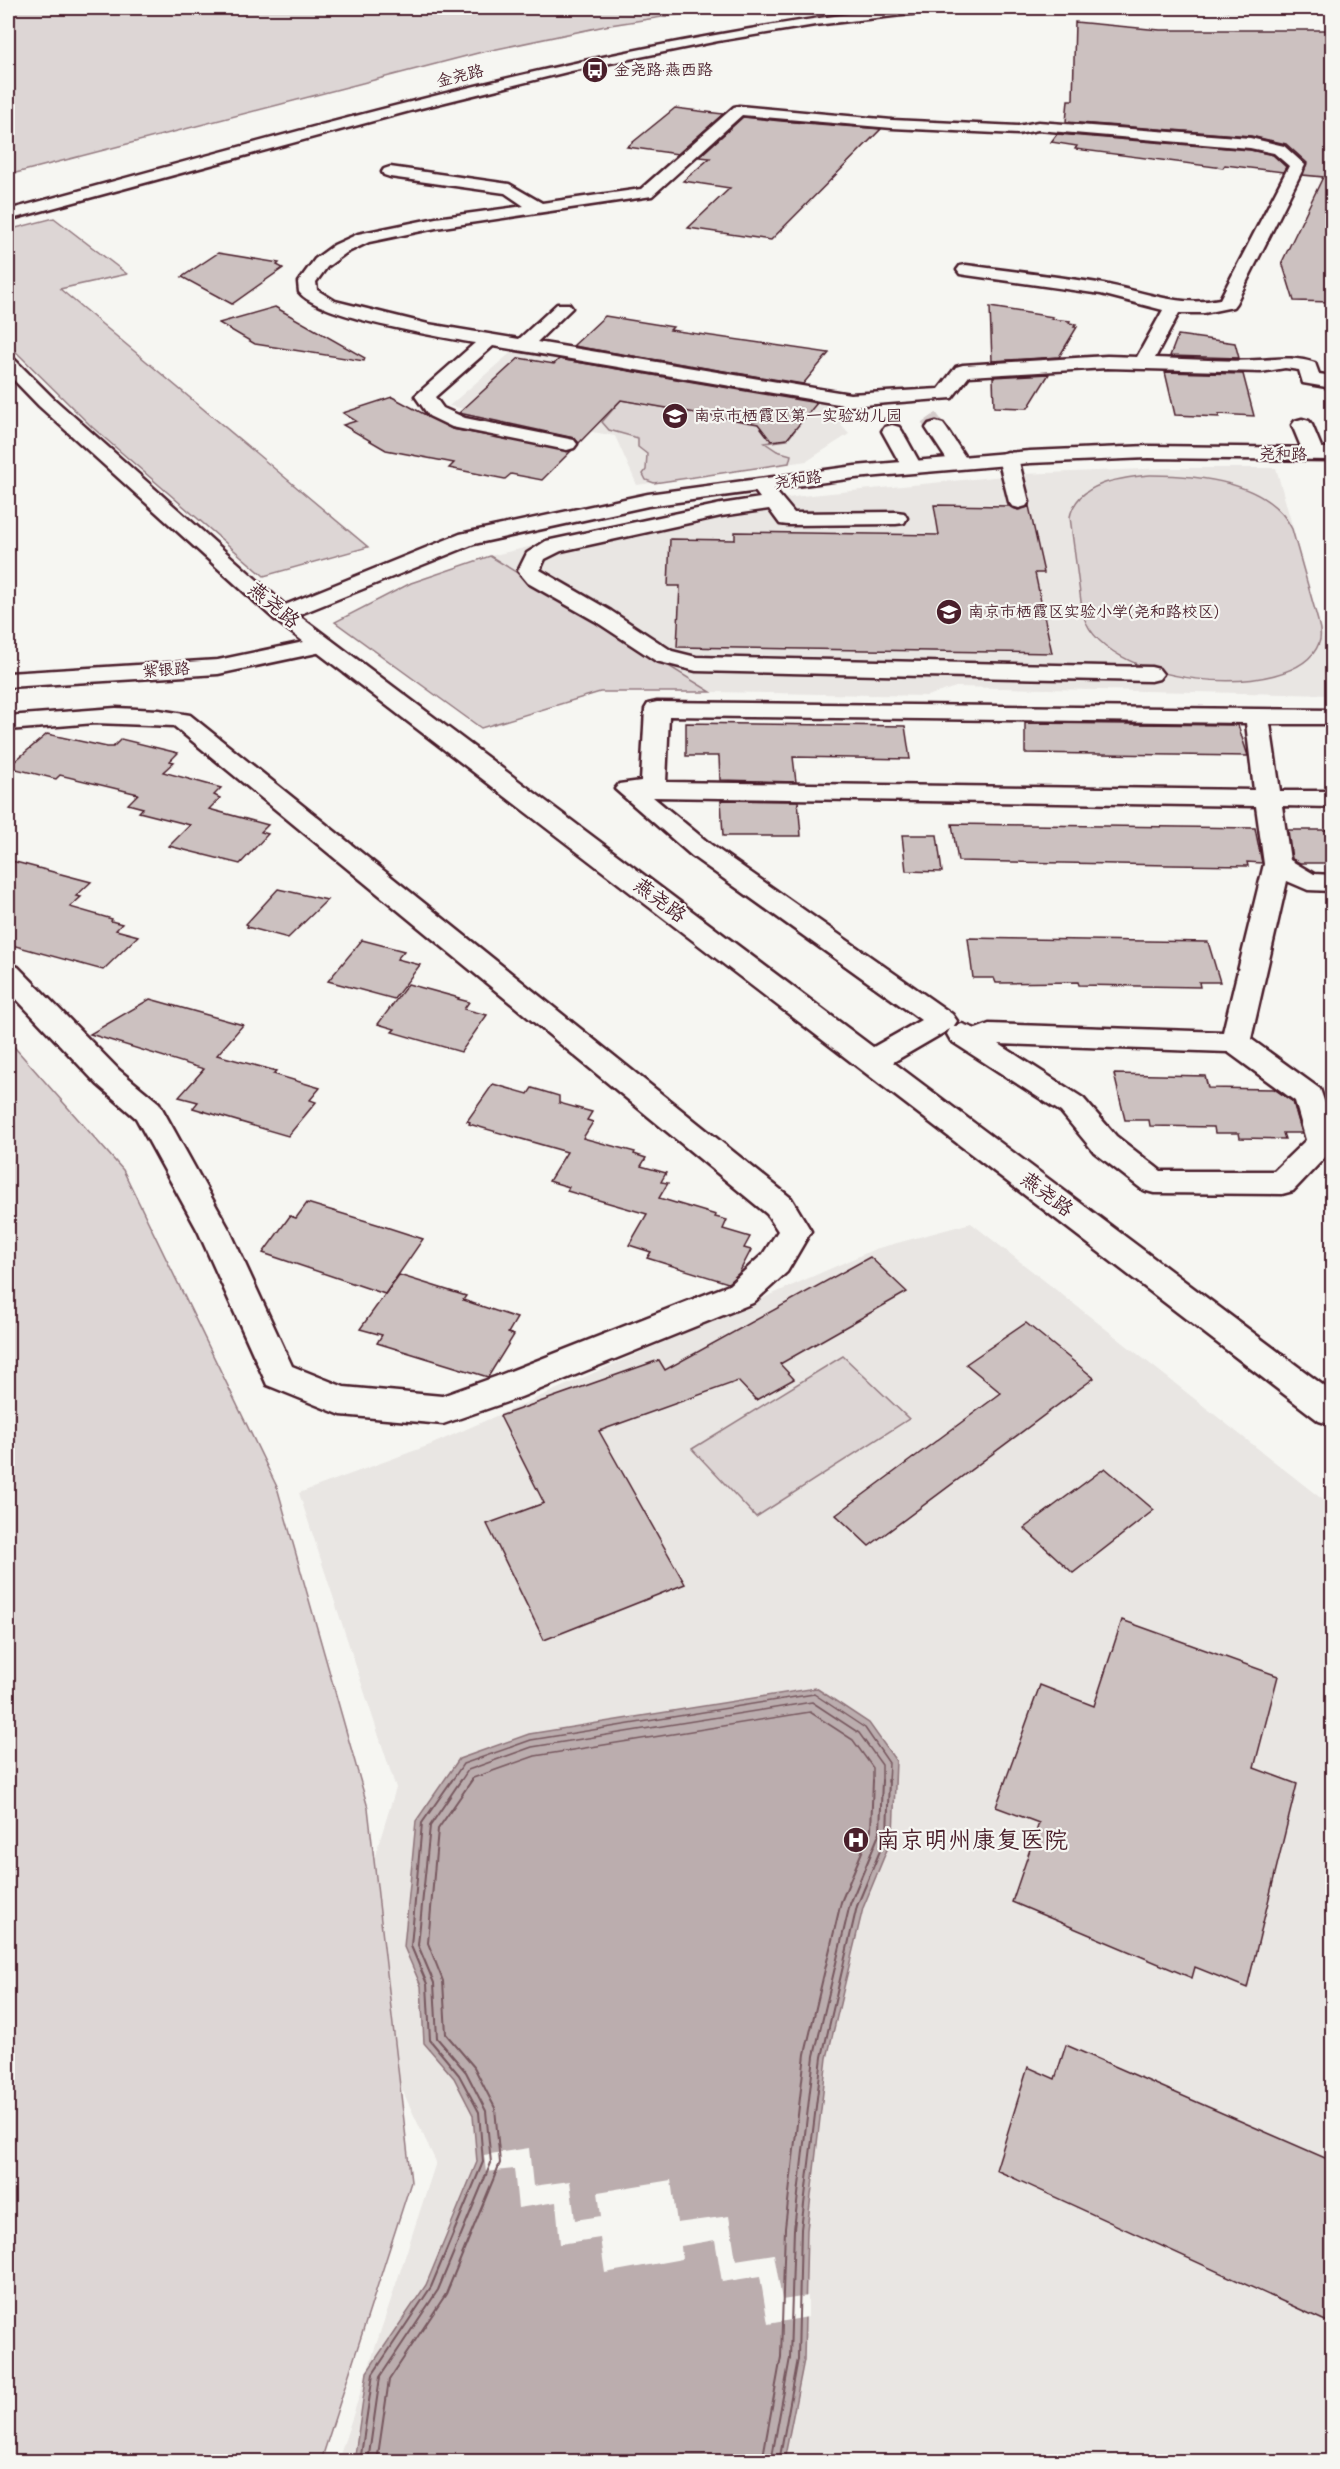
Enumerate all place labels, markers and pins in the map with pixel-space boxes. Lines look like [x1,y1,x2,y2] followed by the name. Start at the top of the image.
[580,55,610,85] bus stop icon: 金尧路·燕西路
[614,61,713,79] place label: 金尧路·燕西路
[660,401,690,431] school or university icon: 南京市栖霞区第一实验幼儿园
[694,407,902,425] place label: 南京市栖霞区第一实验幼儿园
[934,597,964,627] school or university icon: 南京市栖霞区实验小学(尧和路校区)
[968,603,1219,621] place label: 南京市栖霞区实验小学(尧和路校区)
[841,1825,871,1855] hospital icon: 南京明州康复医院
[876,1826,1068,1854] place label: 南京明州康复医院

